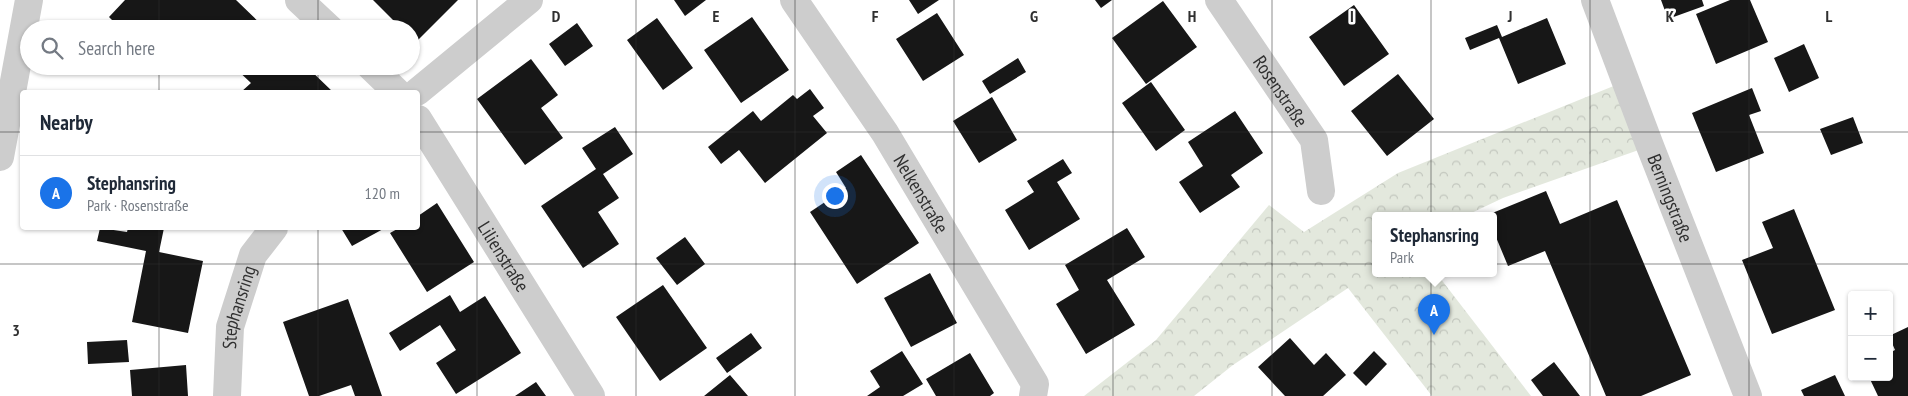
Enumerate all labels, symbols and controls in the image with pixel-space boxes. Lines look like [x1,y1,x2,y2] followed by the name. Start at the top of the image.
[552,6,561,26] text: D
[713,6,720,26] text: E
[872,6,879,26] text: F
[1030,6,1038,26] text: G
[1188,6,1196,26] text: H
[1350,6,1354,26] text: I
[1507,6,1512,26] text: J
[1666,6,1675,26] text: K
[1826,6,1833,26] text: L
[20,20,420,75] search box
[38,34,66,62] icon: search
[78,36,155,60] text: Search here
[1248,51,1313,131] street label: Rosenstraße
[40,109,93,136] text: Nearby
[889,150,954,238] street label: Nelkenstraße
[1642,151,1699,246] street label: Berningstraße
[87,171,176,195] text: Stephansring
[52,183,60,203] text: A
[365,183,400,203] text: 120 m
[822,183,848,209] your location
[87,195,189,215] text: Park · Rosenstraße
[1372,212,1497,277] popup
[473,217,535,296] street label: Lilienstraße
[1390,223,1479,247] text: Stephansring
[1390,247,1414,267] text: Park
[217,262,261,350] street label: Stephansring
[1848,291,1893,381] map controls
[1848,291,1893,336] button: +
[1418,294,1450,335] pin: A
[12,320,20,340] text: 3
[1848,336,1893,381] button: −

